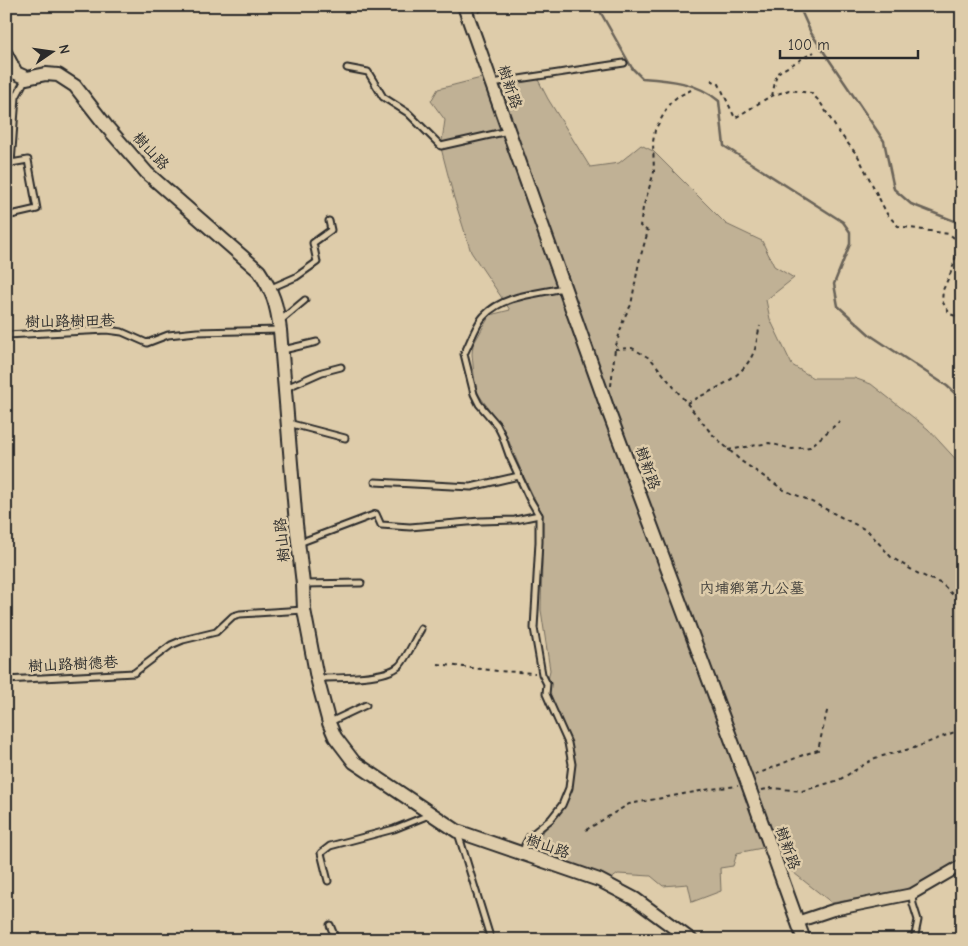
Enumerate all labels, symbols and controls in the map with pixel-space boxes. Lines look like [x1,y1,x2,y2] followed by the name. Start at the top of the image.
[28,28,78,78] north arrow
[780,28,918,60] scale bar
[788,36,830,54] text: 100 m
[55,43,73,56] text: N
[494,63,526,111] street label: 樹新路
[129,128,173,174] street label: 樹山路
[25,311,115,331] street label: 樹山路樹田巷
[632,444,664,492] street label: 樹新路
[271,517,293,563] street label: 樹山路
[699,579,805,597] park label: 內埔鄉第九公墓
[28,653,118,675] street label: 樹山路樹德巷
[772,824,804,872] street label: 樹新路
[524,830,572,862] street label: 樹山路

